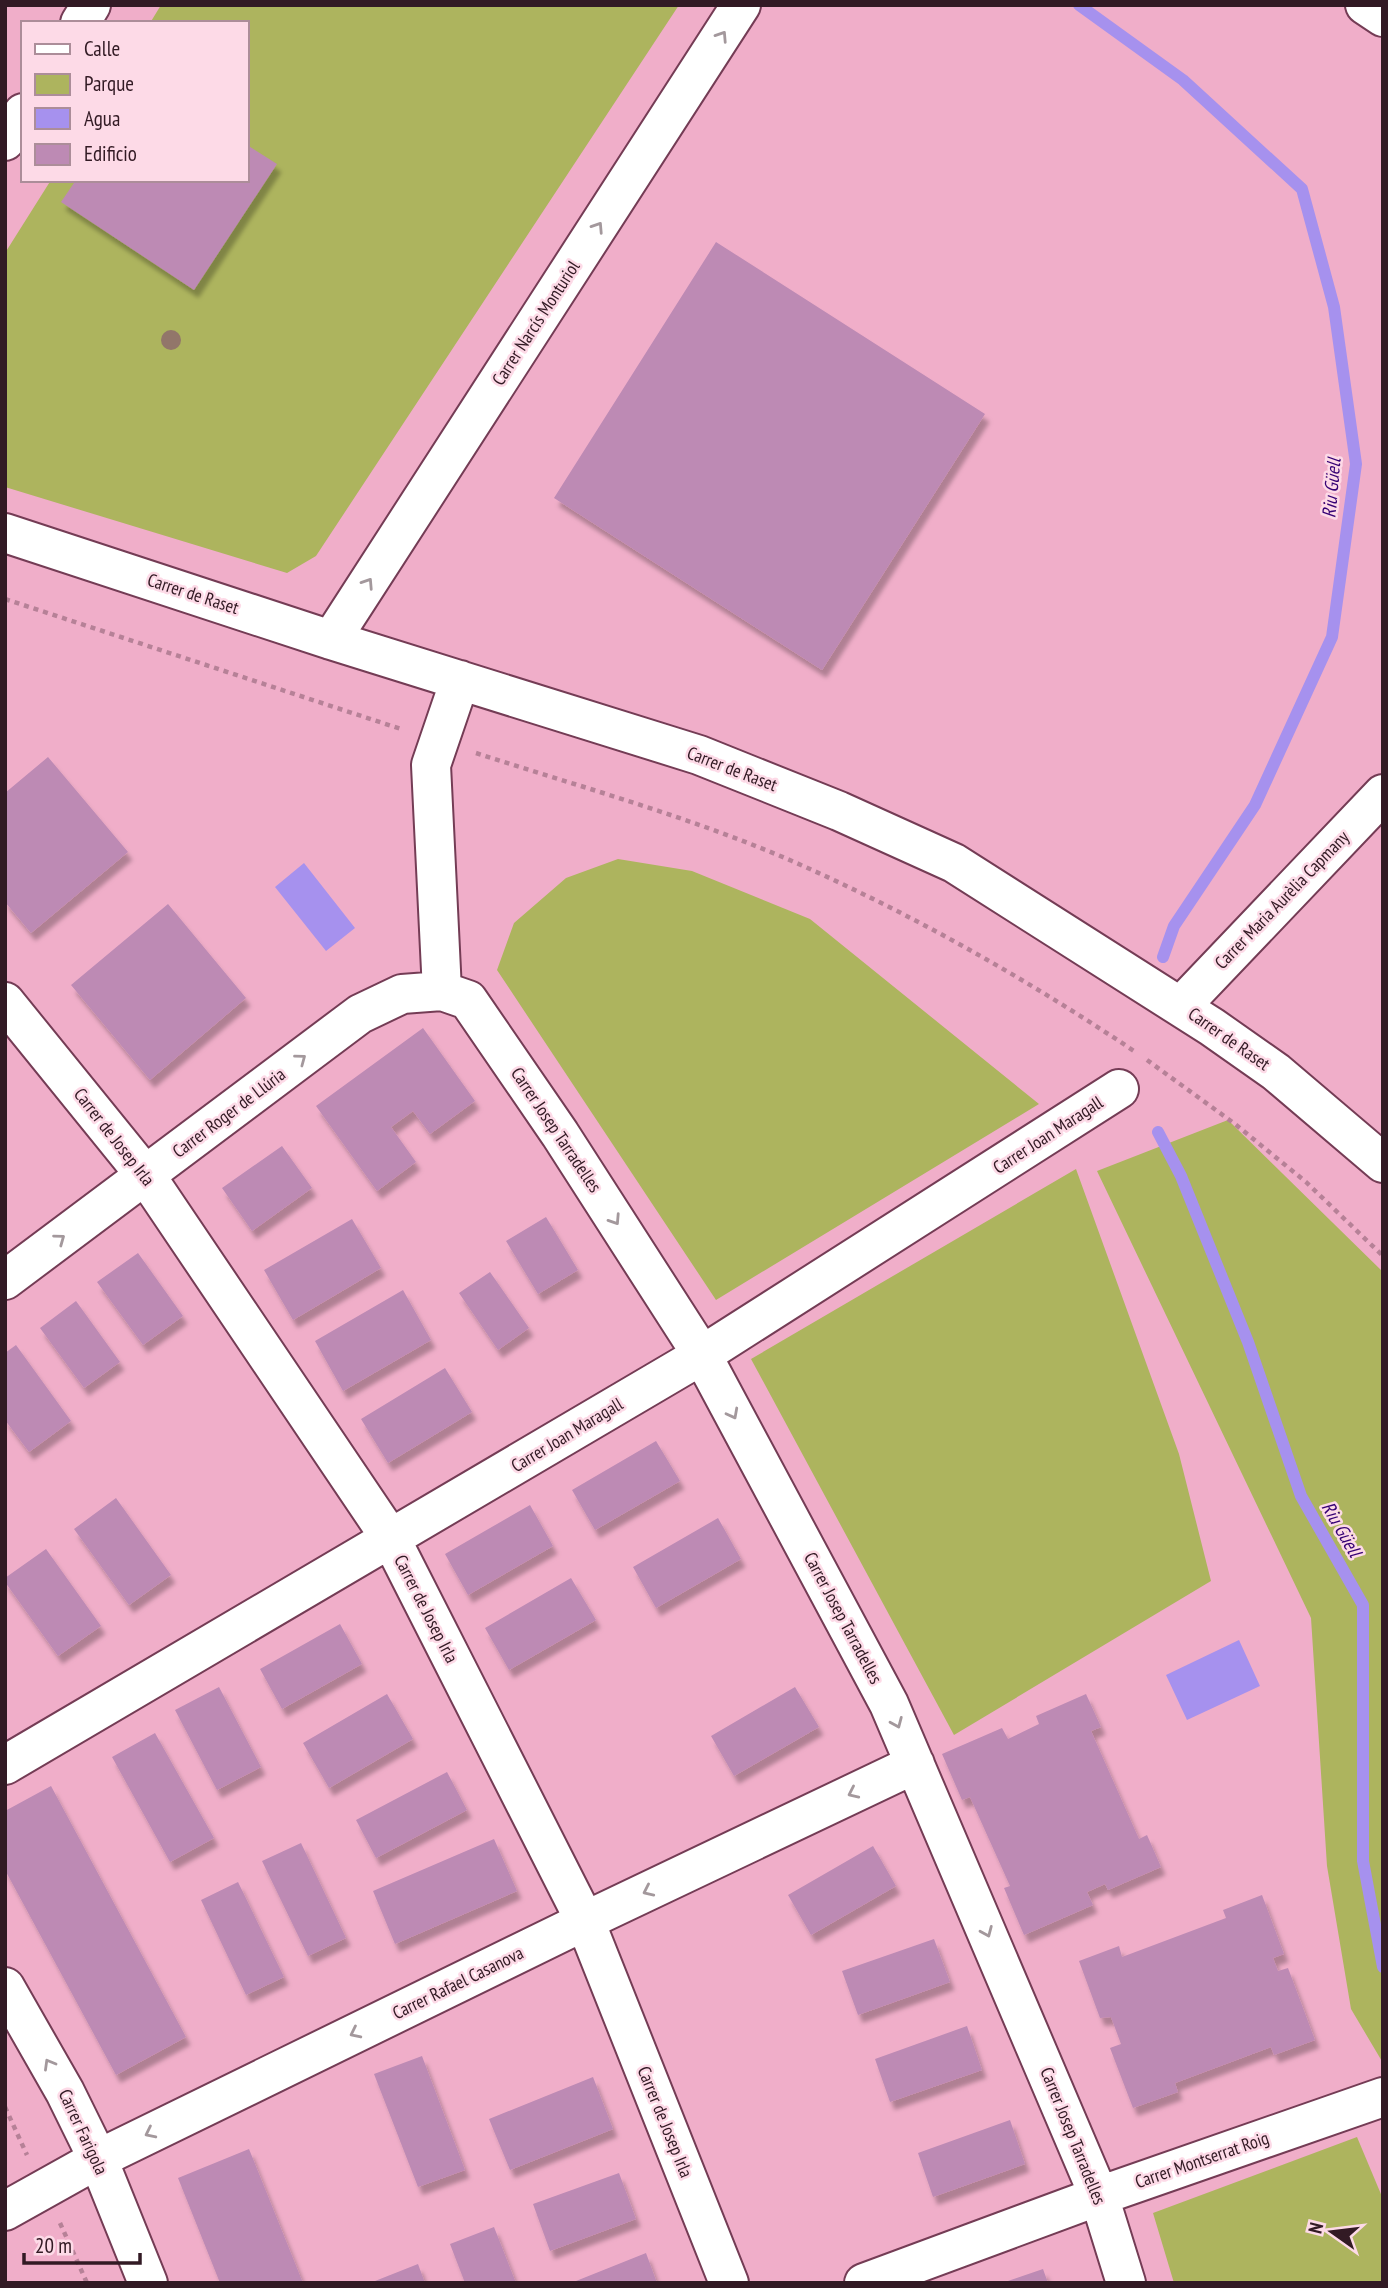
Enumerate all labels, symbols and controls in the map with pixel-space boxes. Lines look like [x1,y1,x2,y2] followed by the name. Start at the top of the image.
[21,21,248,182] legend
[713,31,726,44] one-way arrow
[84,35,120,62] text: Calle
[84,70,134,97] text: Parque
[84,105,120,132] text: Agua
[84,140,137,167] text: Edificio
[590,222,602,235] one-way arrow
[487,255,585,389] street label: Carrer Narcís Monturiol
[1316,456,1346,519] water label: Riu Güell
[145,568,242,619] street label: Carrer de Raset
[360,577,373,590] one-way arrow
[684,741,781,796] street label: Carrer de Raset
[1210,825,1354,974] street label: Carrer Maria Aurèlia Capmany
[1184,1002,1275,1075] street label: Carrer de Raset
[293,1054,306,1067] one-way arrow
[168,1063,290,1163] street label: Carrer Roger de Llúria
[506,1063,607,1197] street label: Carrer Josep Tarradelles
[69,1083,160,1190] street label: Carrer de Josep Irla
[988,1090,1108,1179] street label: Carrer Joan Maragall
[607,1212,620,1225] one-way arrow
[52,1235,65,1247] one-way arrow
[507,1392,628,1477] street label: Carrer Joan Maragall
[725,1407,739,1419] one-way arrow
[1317,1497,1368,1562] water label: Riu Güell
[799,1548,888,1688] street label: Carrer Josep Tarradelles
[389,1551,464,1667] street label: Carrer de Josep Irla
[889,1716,903,1728] one-way arrow
[848,1785,860,1799] one-way arrow
[643,1883,655,1897] one-way arrow
[979,1925,993,1937] one-way arrow
[389,1941,527,2024] street label: Carrer Rafael Casanova
[350,2025,362,2039] one-way arrow
[45,2059,58,2072] one-way arrow
[633,2063,698,2181] street label: Carrer de Josep Irla
[1035,2064,1111,2208] street label: Carrer Josep Tarradelles
[54,2085,113,2178] street label: Carrer Farigola
[145,2125,157,2139] one-way arrow
[1132,2126,1272,2193] street label: Carrer Montserrat Roig
[1297,2197,1367,2267] north arrow
[1303,2220,1328,2236] text: N
[24,2222,140,2266] scale bar
[35,2232,72,2259] text: 20 m

